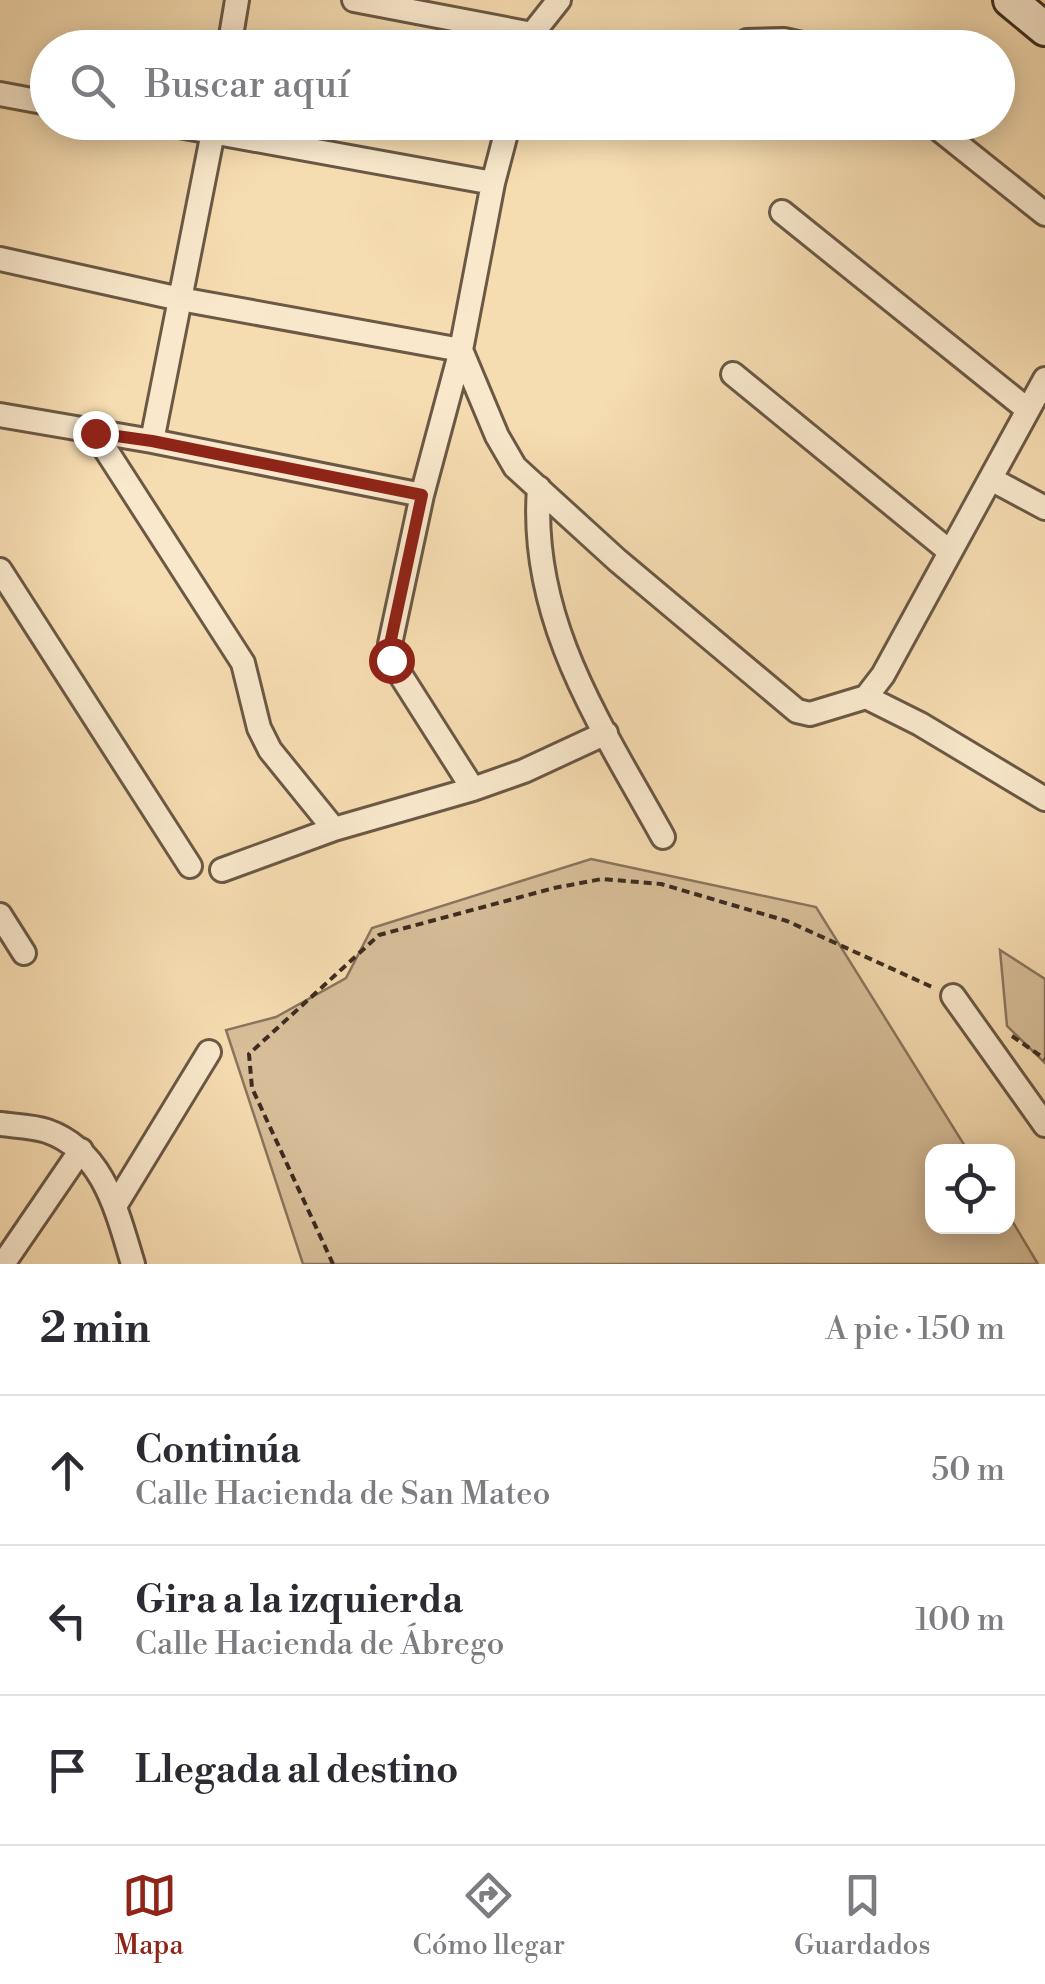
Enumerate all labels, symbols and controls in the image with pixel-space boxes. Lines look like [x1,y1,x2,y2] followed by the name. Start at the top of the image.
[30,30,1015,140] search box
[65,58,120,113] icon: search
[145,62,350,109] text: Buscar aquí
[73,411,119,457] route end
[369,638,415,684] route start
[925,1144,1015,1234] map controls
[925,1144,1015,1234] button: locate
[40,1303,150,1356] text: 2 min
[825,1309,1005,1349] text: A pie · 150 m
[135,1427,301,1474] text: Continúa
[40,1443,95,1498] icon: ahead
[932,1450,1005,1490] text: 50 m
[135,1474,550,1514] text: Calle Hacienda de San Mateo
[135,1577,463,1624] text: Gira a la izquierda
[40,1593,95,1648] icon: left
[915,1600,1005,1640] text: 100 m
[135,1624,504,1664] text: Calle Hacienda de Ábrego
[40,1743,95,1798] icon: arrive
[135,1747,458,1794] text: Llegada al destino
[114,1868,184,1963] tab: Mapa
[413,1868,565,1963] tab: Cómo llegar
[794,1868,931,1963] tab: Guardados

